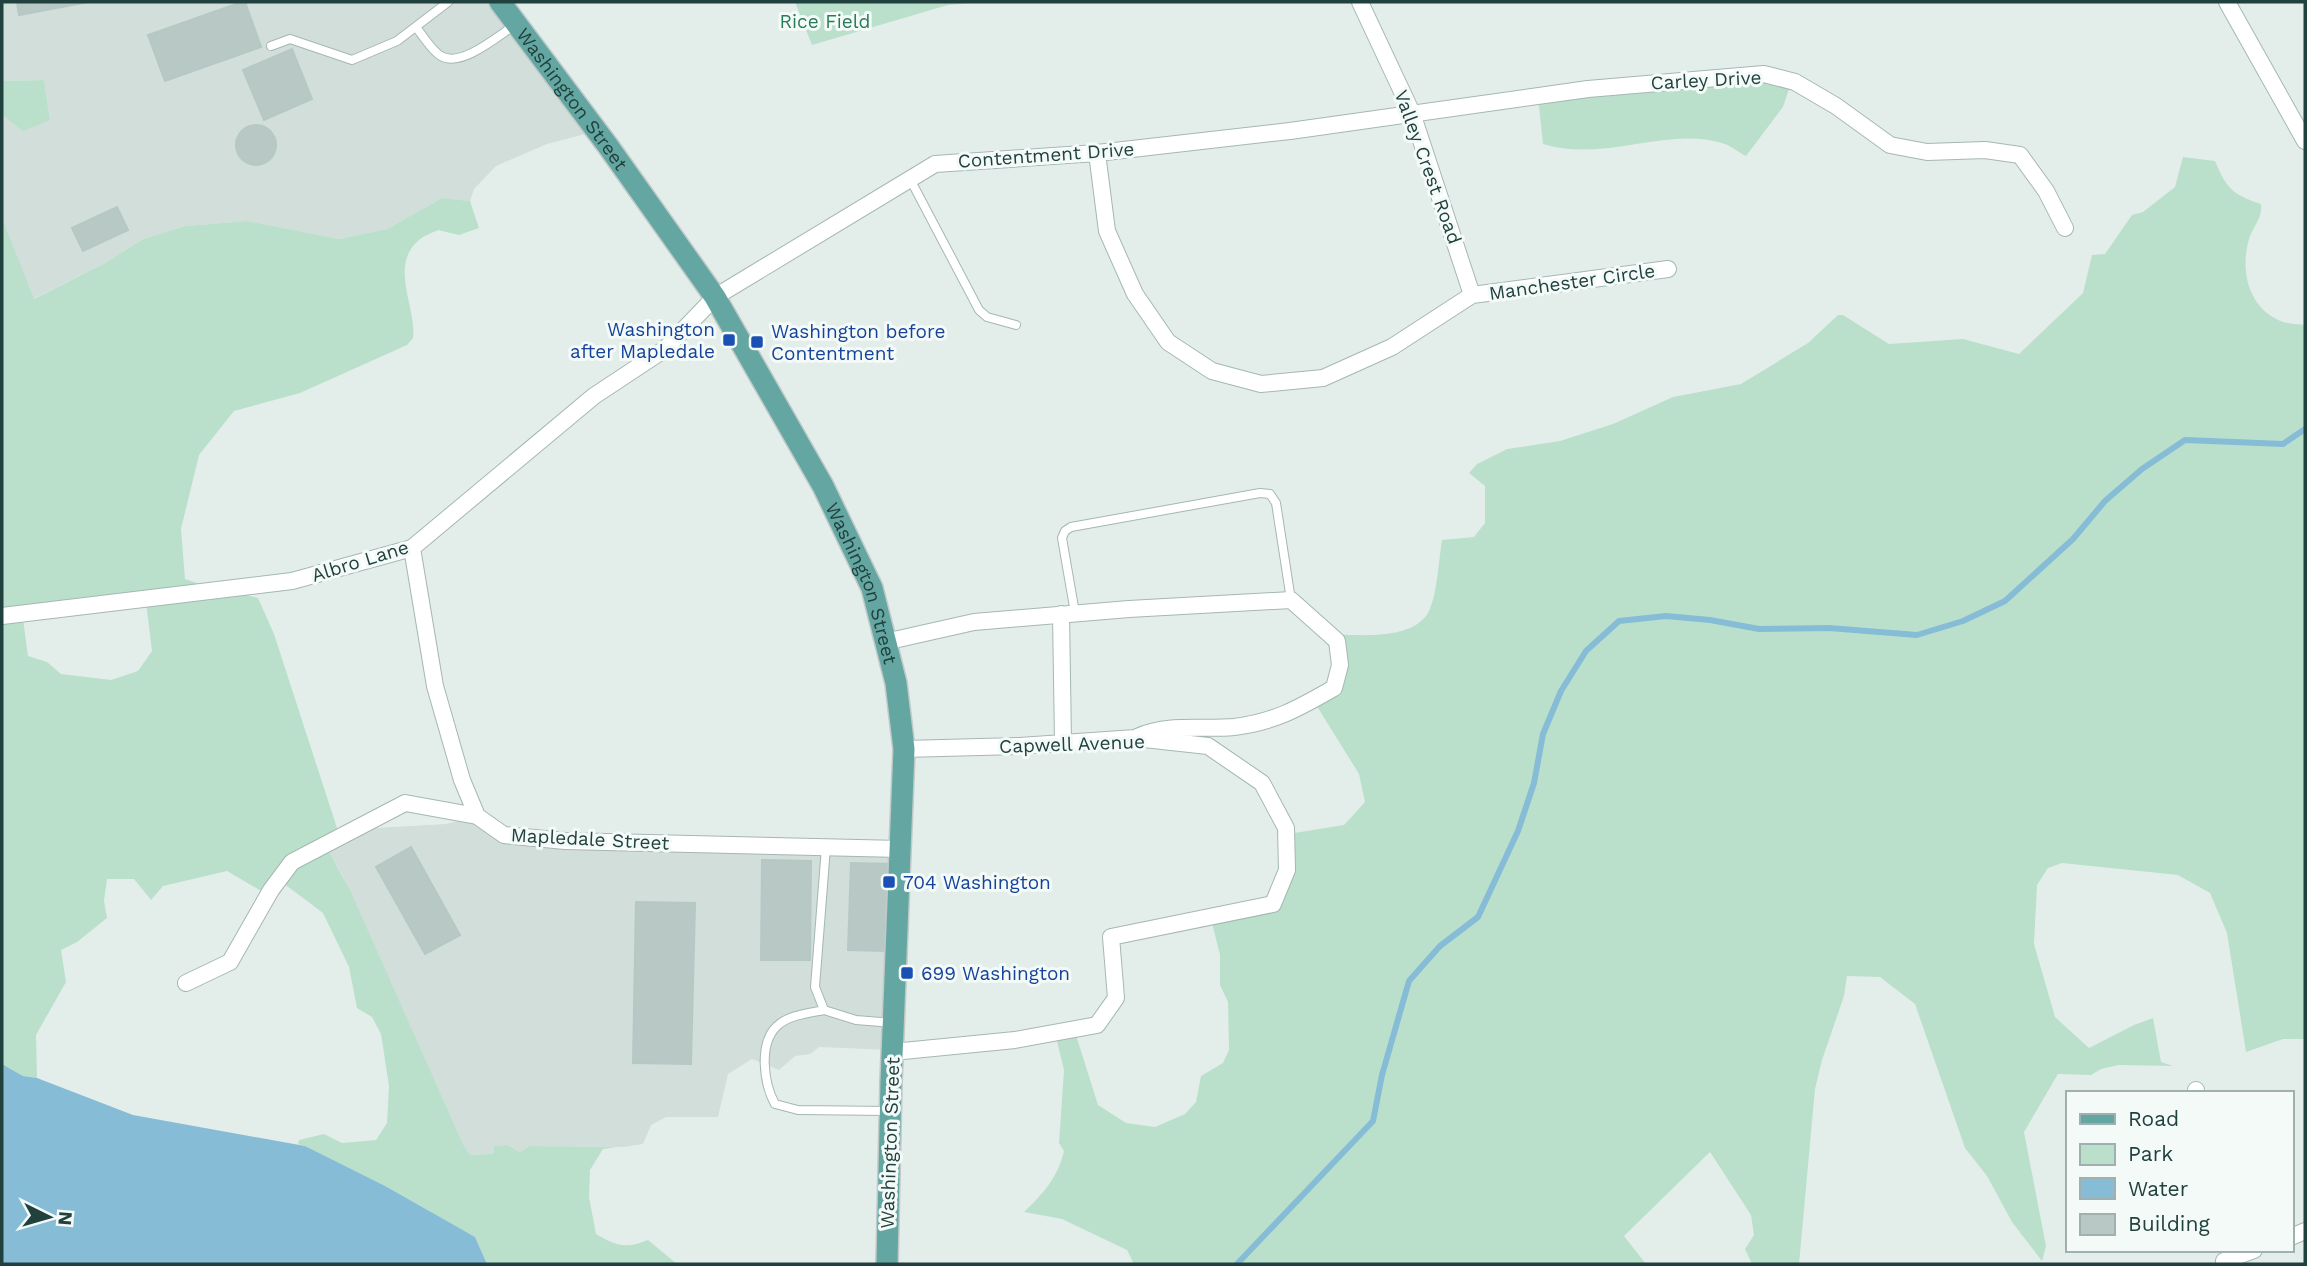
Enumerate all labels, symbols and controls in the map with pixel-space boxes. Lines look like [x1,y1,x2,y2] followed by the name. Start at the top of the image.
[779,10,871,33] park label: Rice Field
[512,23,633,175] street label: Washington Street
[1650,66,1762,94] street label: Carley Drive
[1389,87,1467,247] street label: Valley Crest Road
[957,137,1135,173] street label: Contentment Drive
[1487,259,1657,305] street label: Manchester Circle
[570,318,715,363] place label: Washington after Mapledale
[771,320,945,365] place label: Washington before Contentment
[721,332,737,348] marker: Washington after Mapledale
[749,334,765,350] marker: Washington before Contentment
[821,498,902,666] street label: Washington Street
[309,535,411,587] street label: Albro Lane
[999,730,1145,758] street label: Capwell Avenue
[510,823,670,855] street label: Mapledale Street
[903,871,1051,894] place label: 704 Washington
[881,874,897,890] marker: 704 Washington
[921,962,1070,985] place label: 699 Washington
[899,965,915,981] marker: 699 Washington
[876,1057,904,1229] street label: Washington Street
[2066,1091,2293,1252] legend
[2128,1106,2179,1131] text: Road
[2128,1141,2173,1166] text: Park
[2128,1176,2189,1201] text: Water
[14,1182,84,1252] north arrow
[53,1210,78,1226] text: N
[2128,1211,2210,1236] text: Building

